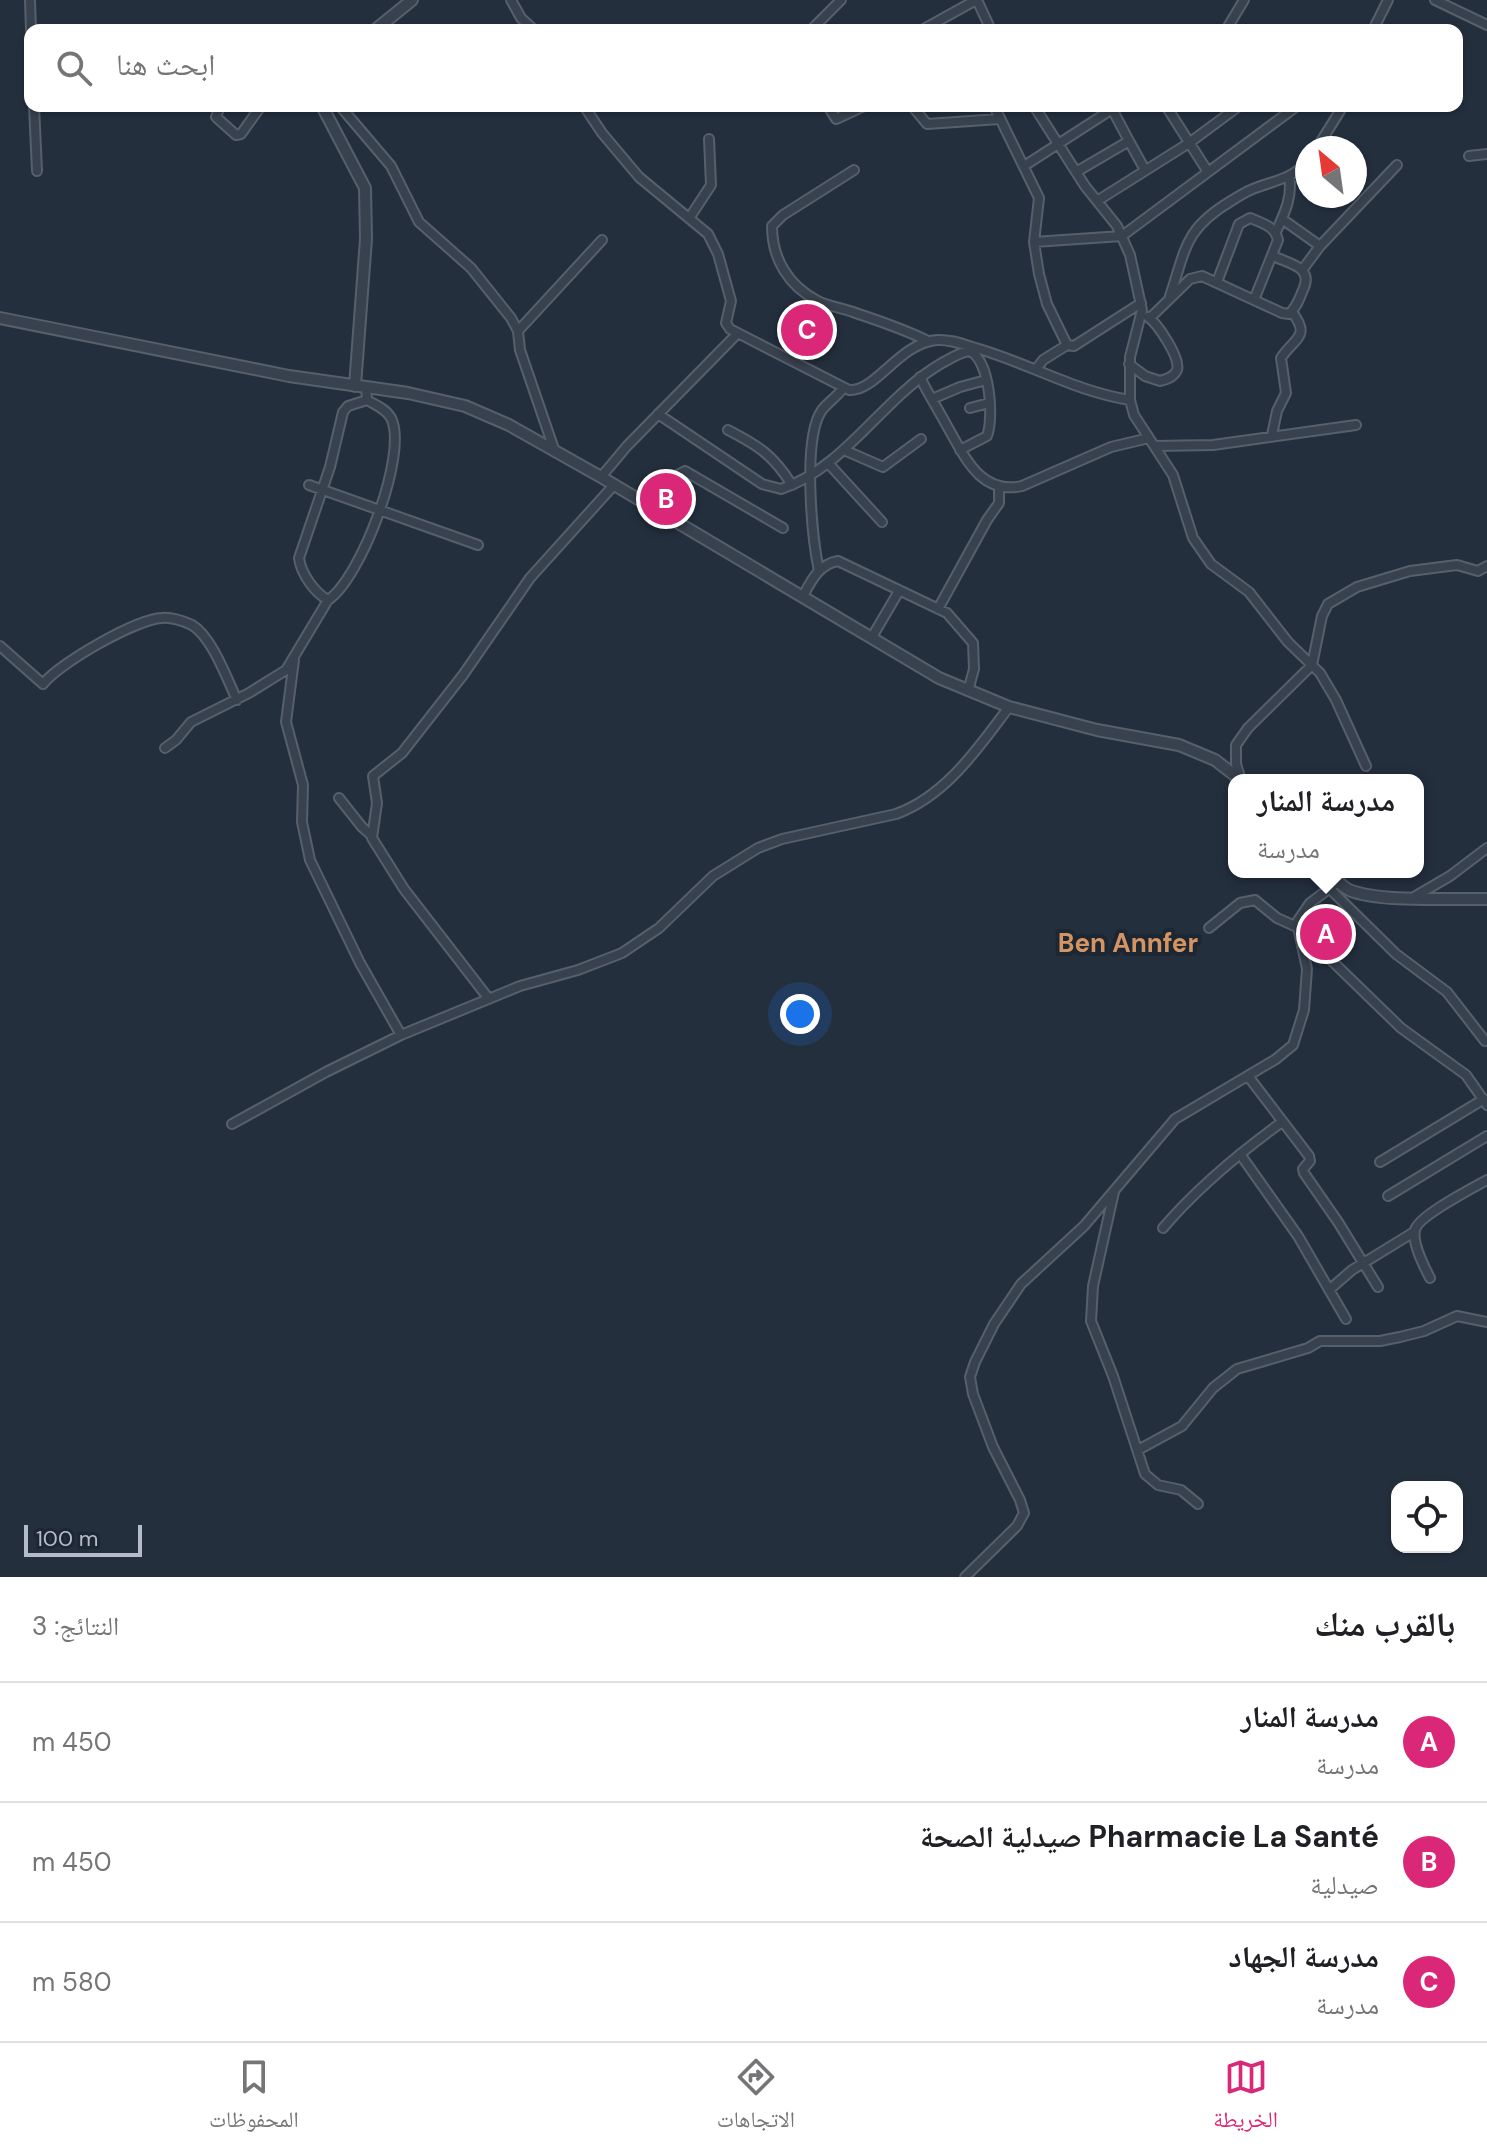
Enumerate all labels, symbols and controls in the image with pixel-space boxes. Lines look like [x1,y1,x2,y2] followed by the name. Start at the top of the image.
[24,24,1463,112] search box
[116,45,215,84] text: ابحث هنا
[52,46,96,90] icon: search
[1295,136,1367,208] north arrow
[781,300,833,360] pin: C
[640,469,692,529] pin: B
[1228,774,1424,878] popup
[1257,781,1395,820] text: مدرسة المنار
[1257,832,1320,866] text: مدرسة
[1300,904,1352,964] pin: A
[1058,926,1199,960] district label: Ben Annfer
[780,994,820,1034] your location
[1391,1481,1463,1553] map controls
[1391,1481,1463,1553] button: locate
[24,1521,142,1557] scale bar
[36,1524,98,1553] text: 100 m
[1314,1602,1455,1647] text: بالقرب منك
[32,1609,119,1643] text: النتائج: 3
[1241,1697,1379,1736] text: مدرسة المنار
[32,1725,112,1759] text: 450 m
[1420,1725,1438,1759] text: A
[1316,1748,1379,1782] text: مدرسة
[920,1817,1379,1856] text: Pharmacie La Santé صيدلية الصحة
[32,1845,112,1879] text: 450 m
[1421,1845,1437,1879] text: B
[1310,1868,1379,1902] text: صيدلية
[1229,1937,1379,1976] text: مدرسة الجهاد
[32,1965,112,1999] text: 580 m
[1419,1965,1439,1999] text: C
[1316,1988,1379,2022] text: مدرسة
[209,2055,299,2141] tab: المحفوظات
[717,2055,795,2141] tab: الاتجاهات
[1213,2055,1278,2141] tab: الخريطة

